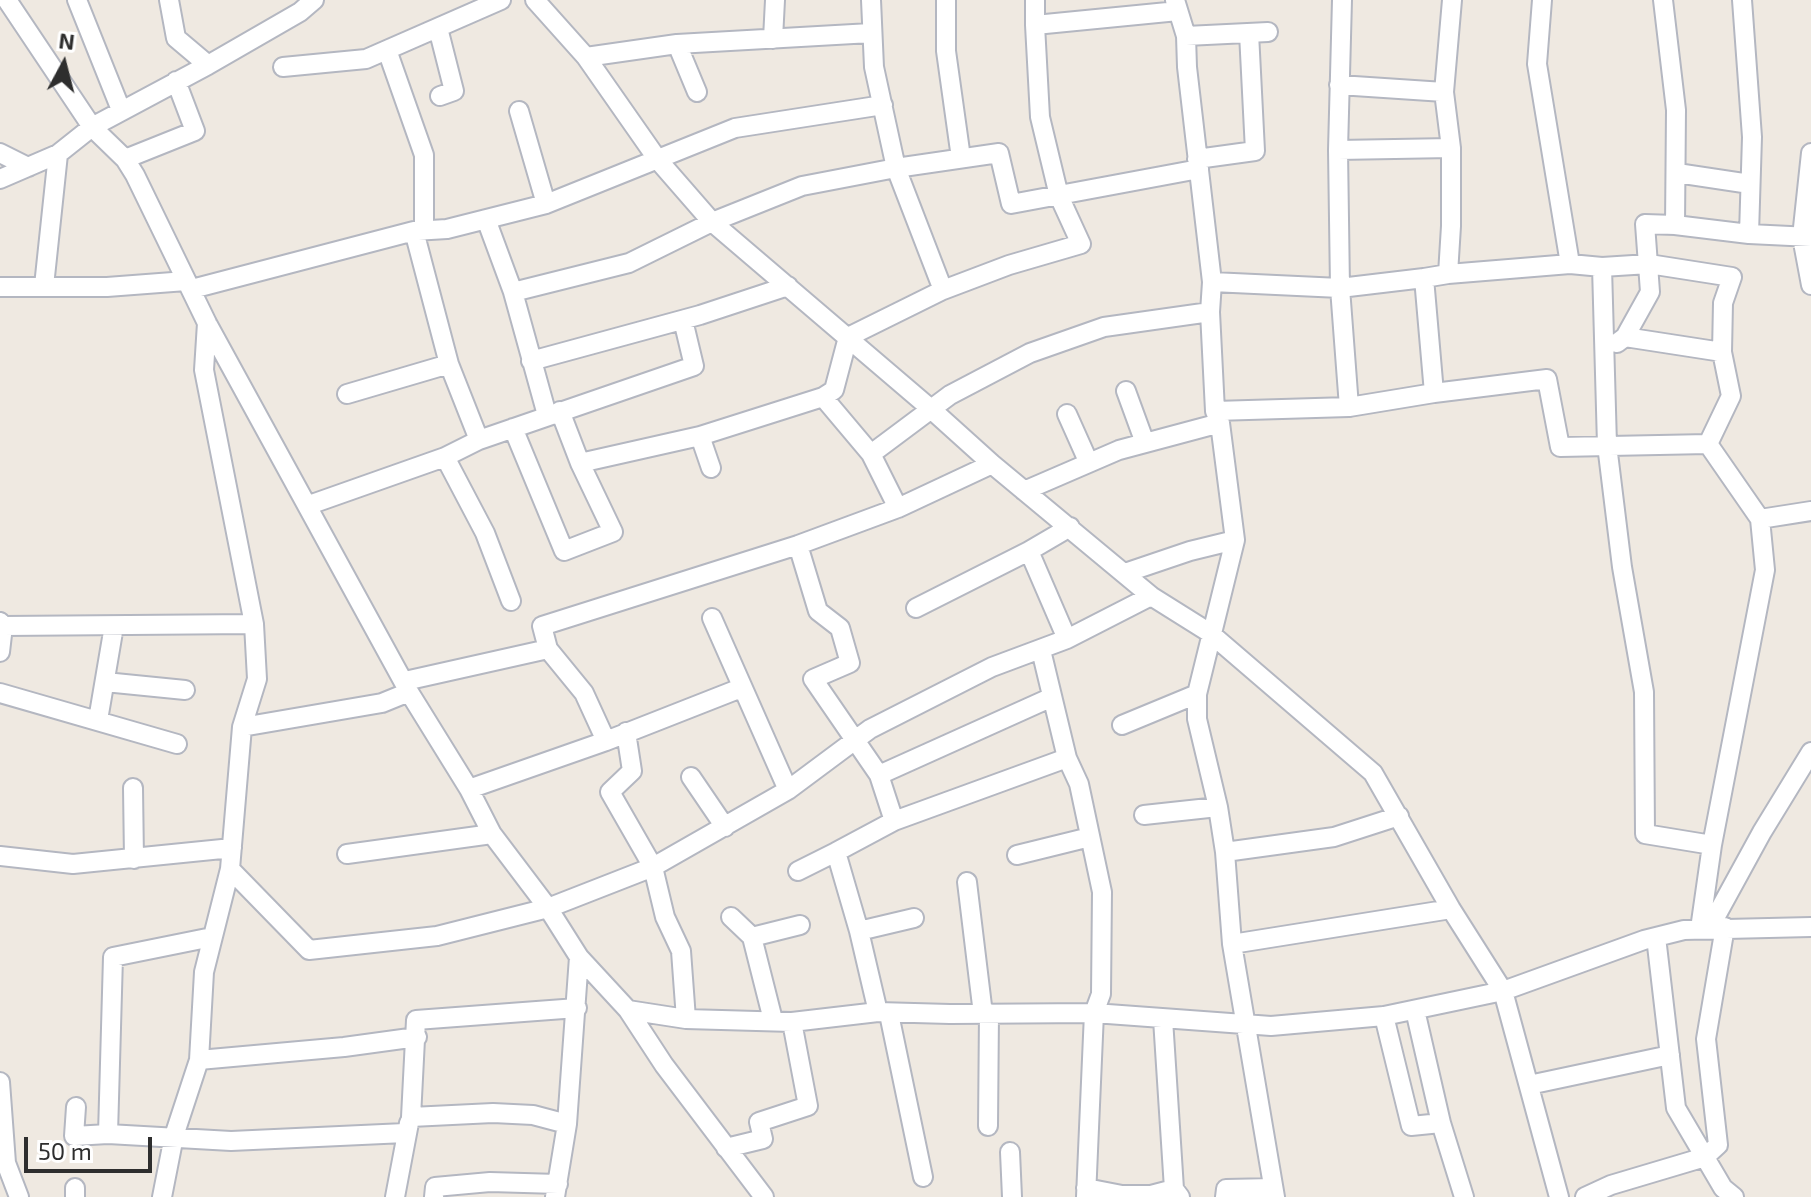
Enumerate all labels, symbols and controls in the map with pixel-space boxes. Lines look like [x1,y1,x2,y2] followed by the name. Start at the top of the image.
[24,24,104,104] north arrow
[57,26,76,54] text: N
[28,1121,156,1171] scale bar
[38,1136,92,1165] text: 50 m

